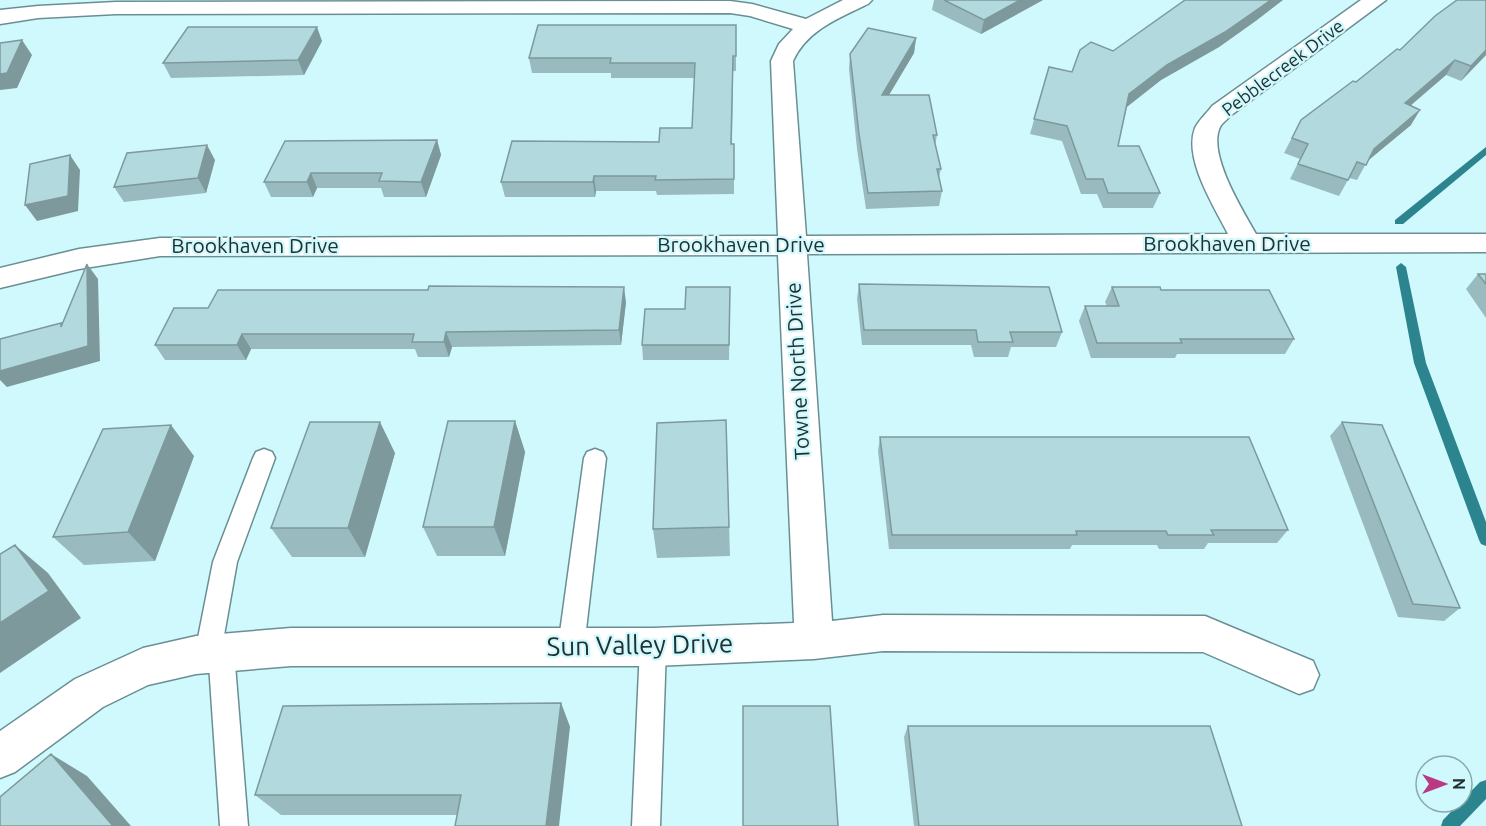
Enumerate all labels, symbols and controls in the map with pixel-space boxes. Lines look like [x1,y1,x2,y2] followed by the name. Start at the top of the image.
[1218,15,1347,119] street label: Pebblecreek Drive
[1143,231,1311,255] street label: Brookhaven Drive
[657,232,825,256] street label: Brookhaven Drive
[171,233,339,257] street label: Brookhaven Drive
[780,282,814,460] street label: Towne North Drive
[546,628,734,661] street label: Sun Valley Drive
[1414,754,1474,814] north arrow
[1450,778,1468,790] text: N

